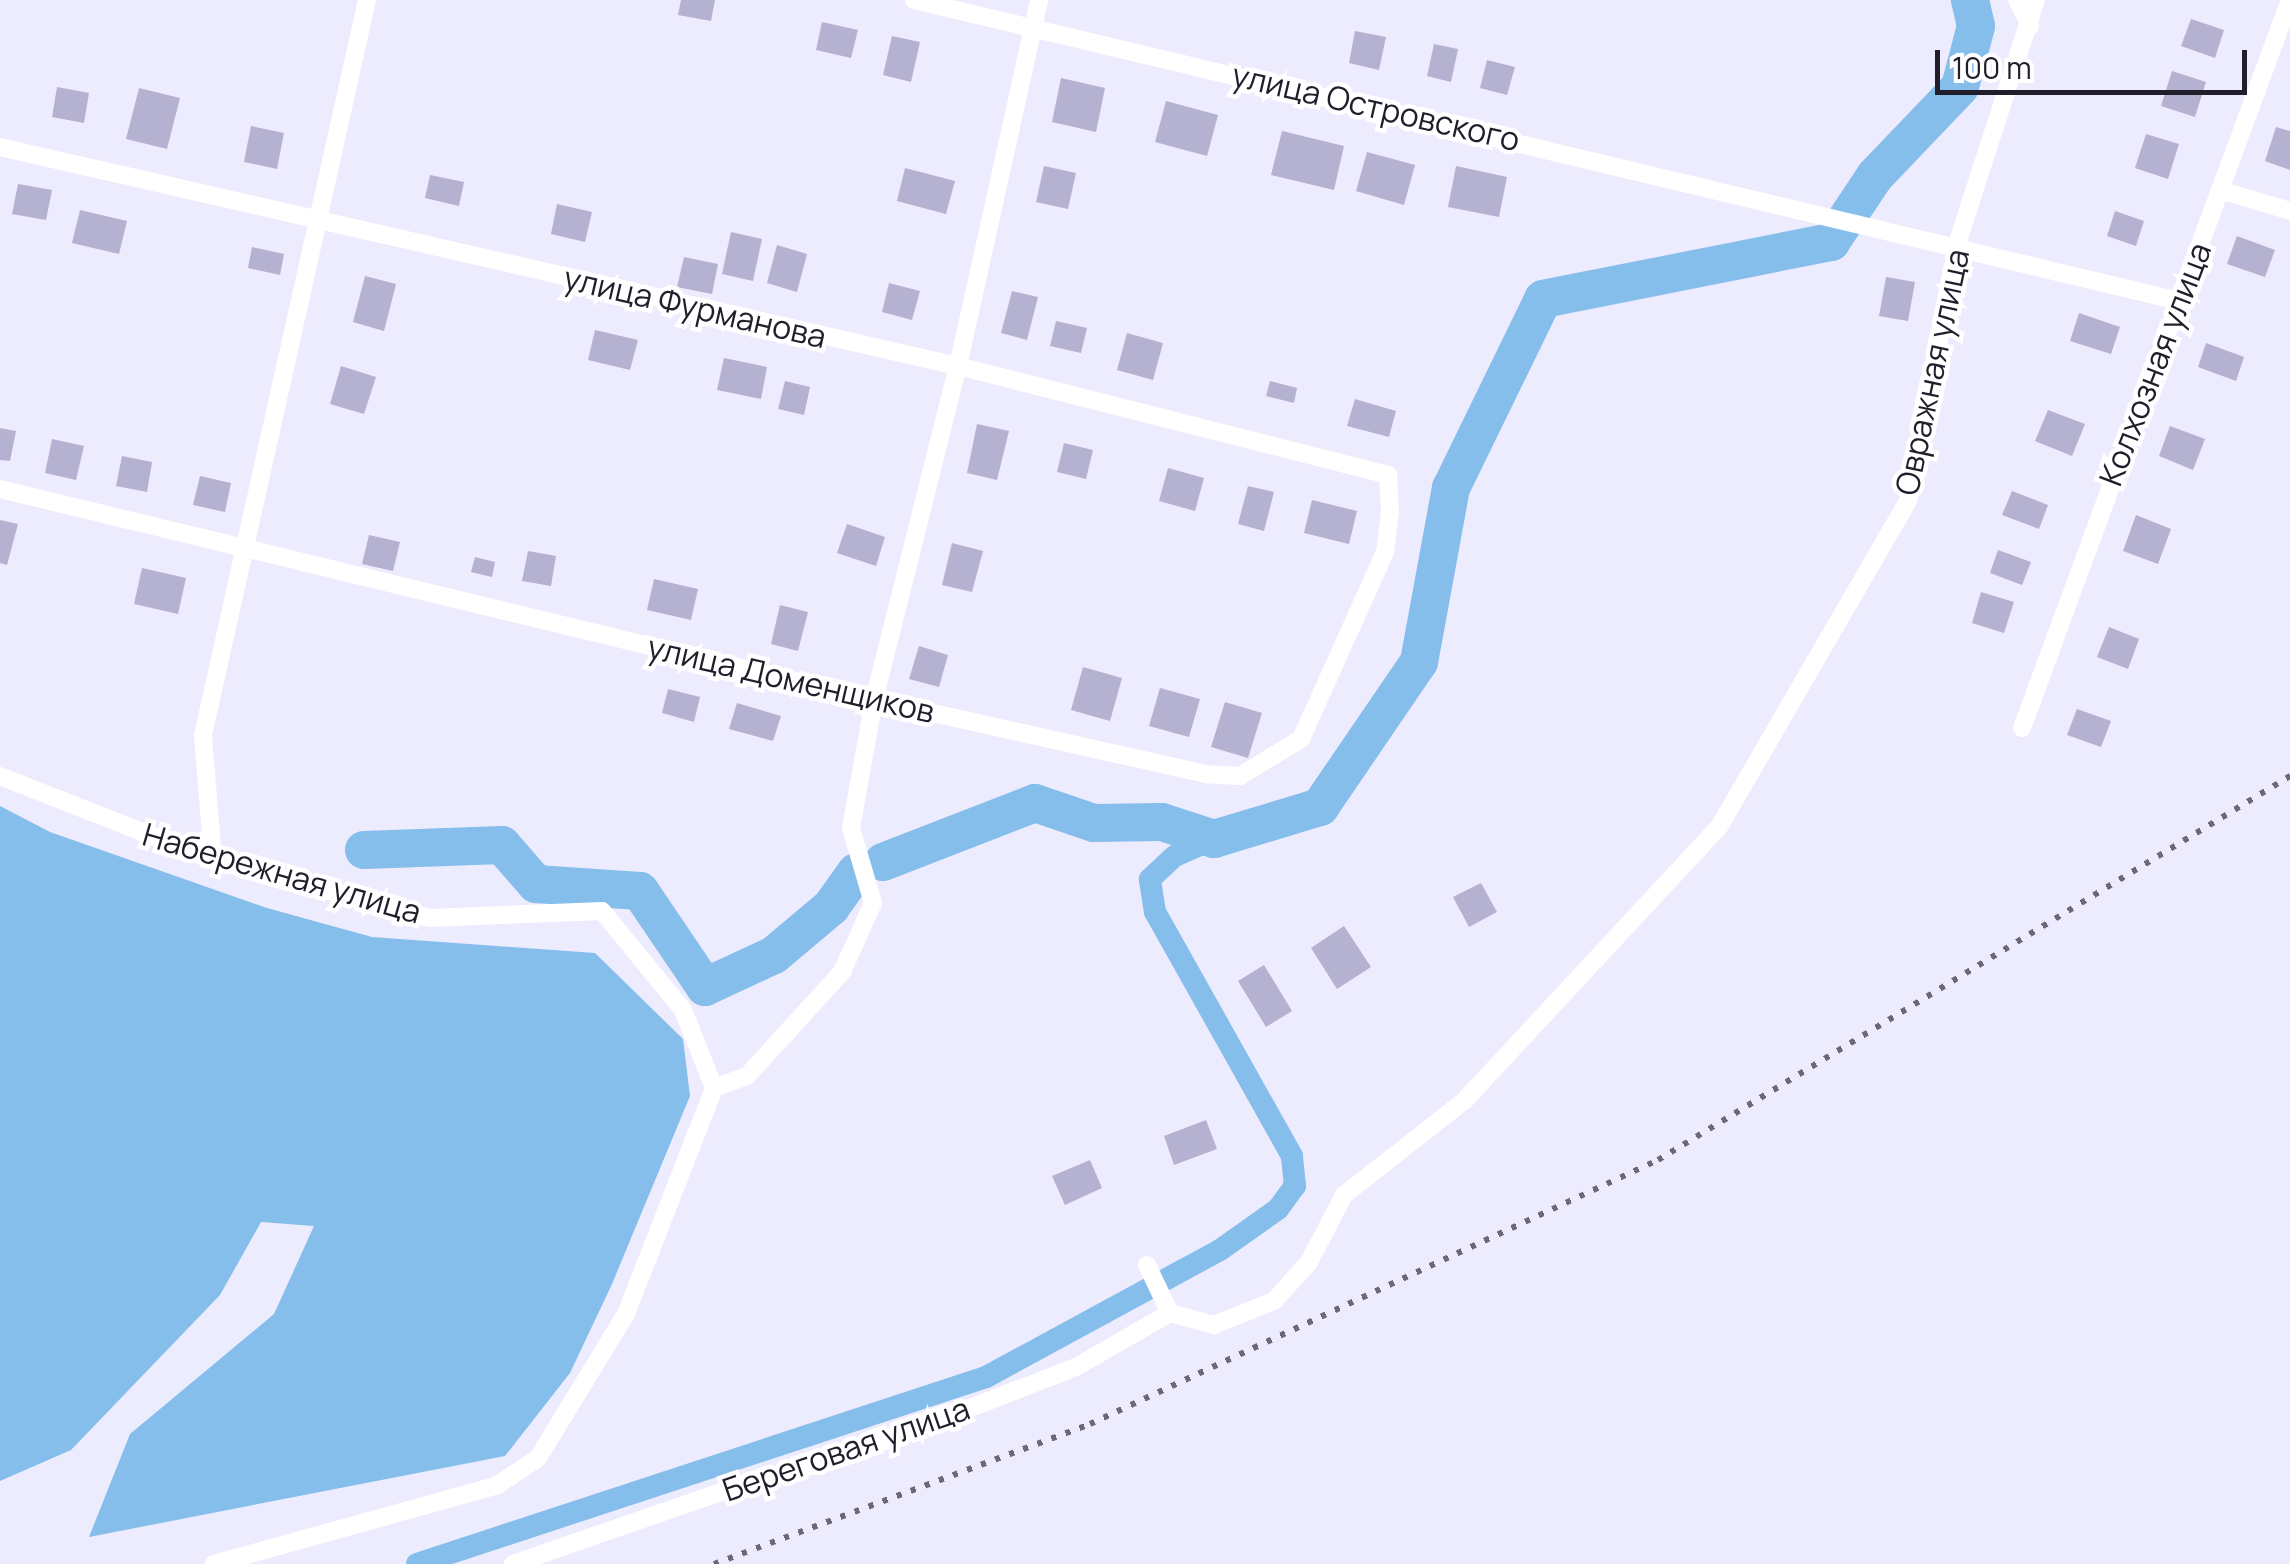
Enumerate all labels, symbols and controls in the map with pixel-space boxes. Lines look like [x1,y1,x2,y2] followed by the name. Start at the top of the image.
[1940,30,2252,92] scale bar
[1952,47,2032,88] text: 100 m
[1228,55,1524,159] street label: улица Островского
[2091,237,2219,491] street label: Колхозная улица
[1887,245,1977,499] street label: Овражная улица
[560,258,830,356] street label: улица Фурманова
[644,627,938,731] street label: улица Доменщиков
[138,815,426,931] street label: Набережная улица
[718,1389,974,1509] street label: Береговая улица

